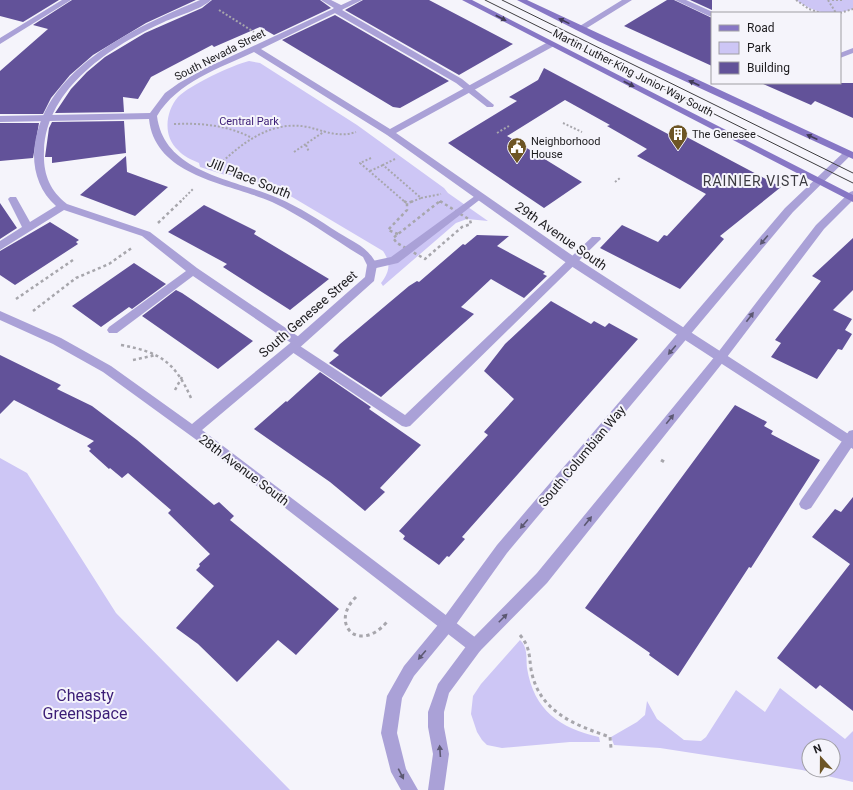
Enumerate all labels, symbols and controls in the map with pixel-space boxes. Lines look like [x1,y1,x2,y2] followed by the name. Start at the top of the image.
[711,12,841,84] legend
[495,15,507,21] one-way arrow
[558,18,570,24] one-way arrow
[747,21,775,35] text: Road
[172,26,268,83] street label: South Nevada Street
[551,27,715,119] street label: Martin Luther King Junior Way South
[747,41,772,55] text: Park
[747,61,790,75] text: Building
[689,80,700,86] one-way arrow
[623,81,635,87] one-way arrow
[219,115,279,128] park label: Central Park
[667,123,689,151] building icon: The Genesee
[692,128,756,141] place label: The Genesee
[807,134,818,140] one-way arrow
[531,135,601,161] place label: Neighborhood House
[506,136,528,164] public building icon: Neighborhood House
[205,154,293,202] street label: Jill Place South
[703,173,809,189] district label: RAINIER VISTA
[512,199,610,273] street label: 29th Avenue South
[760,235,769,245] one-way arrow
[256,267,360,361] street label: South Genesee Street
[746,312,755,323] one-way arrow
[667,345,676,356] one-way arrow
[535,403,629,509] street label: South Columbian Way
[666,414,674,425] one-way arrow
[196,431,292,509] street label: 28th Avenue South
[584,515,593,526] one-way arrow
[519,519,528,529] one-way arrow
[498,613,507,623] one-way arrow
[418,649,427,660] one-way arrow
[43,686,127,723] park label: Cheasty Greenspace
[801,738,841,778] north arrow
[812,742,824,757] text: N
[437,745,444,758] one-way arrow
[398,768,404,780] one-way arrow

